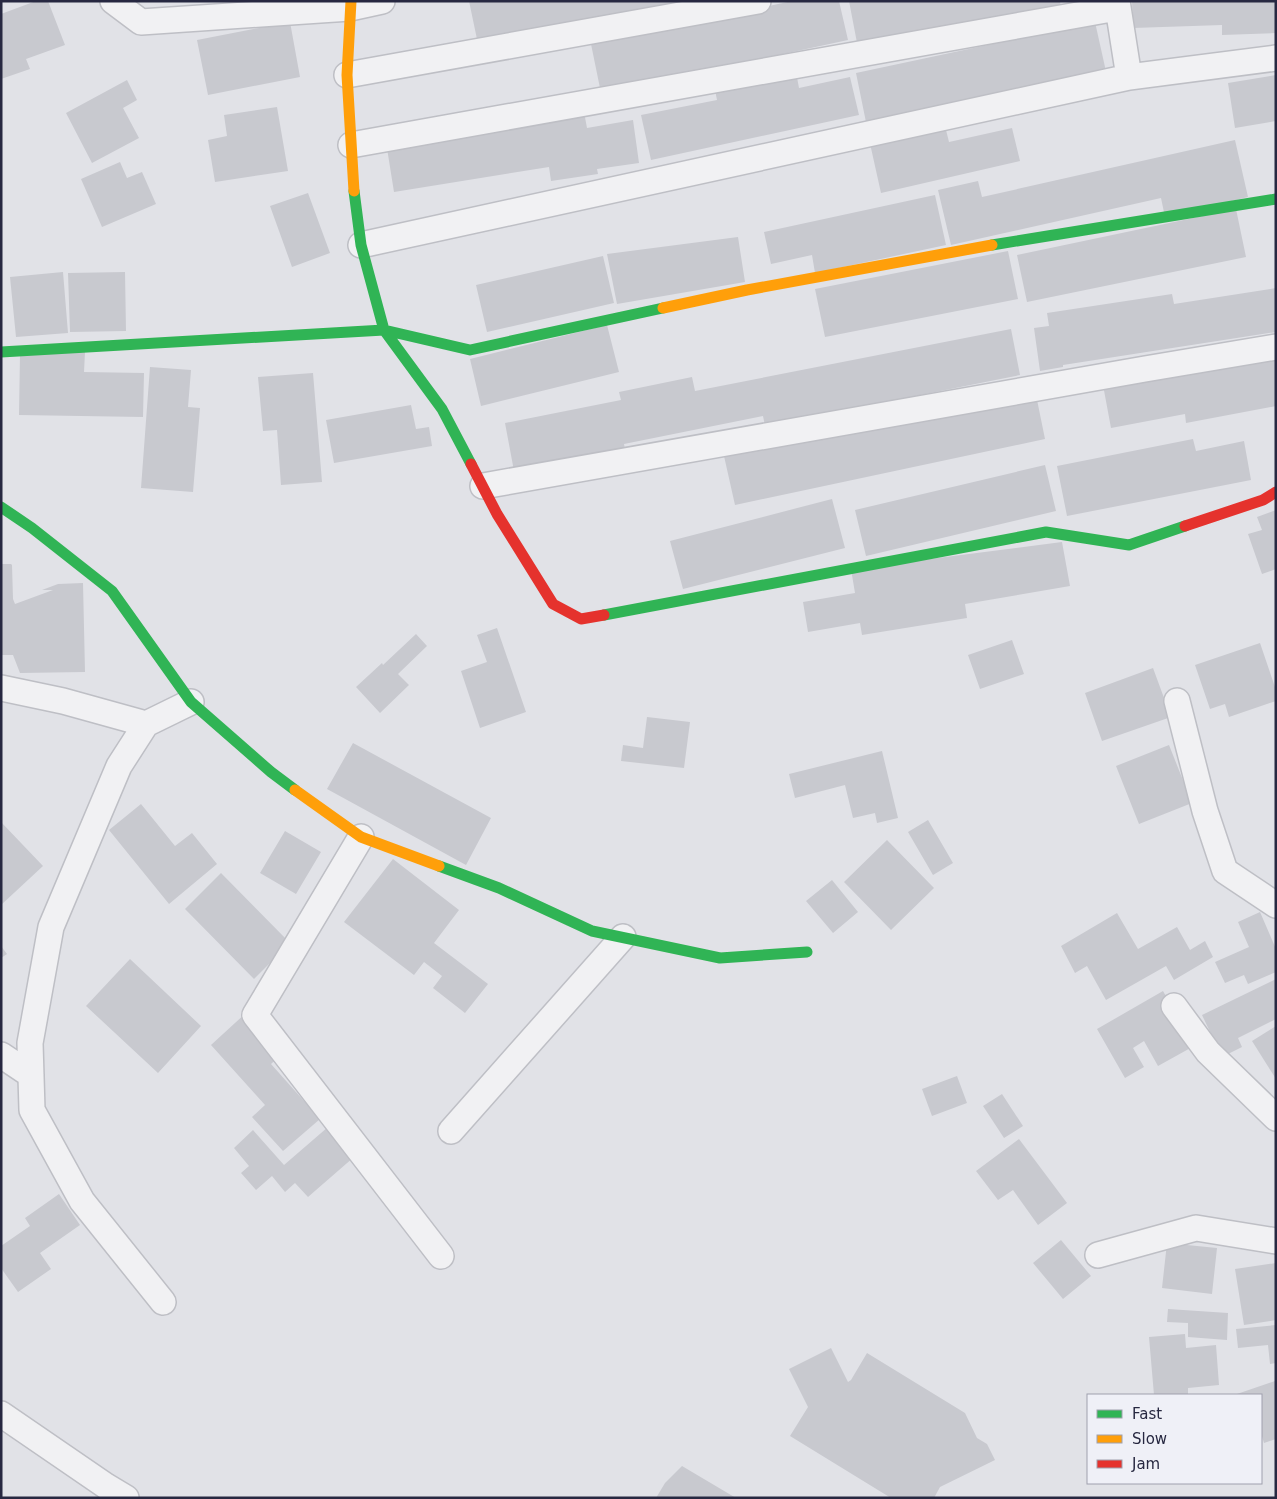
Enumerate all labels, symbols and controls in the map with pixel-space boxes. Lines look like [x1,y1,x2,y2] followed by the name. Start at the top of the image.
[1087,1394,1262,1484] legend
[1132,1405,1162,1423] text: Fast
[1132,1430,1167,1448] text: Slow
[1131,1455,1160,1473] text: Jam

